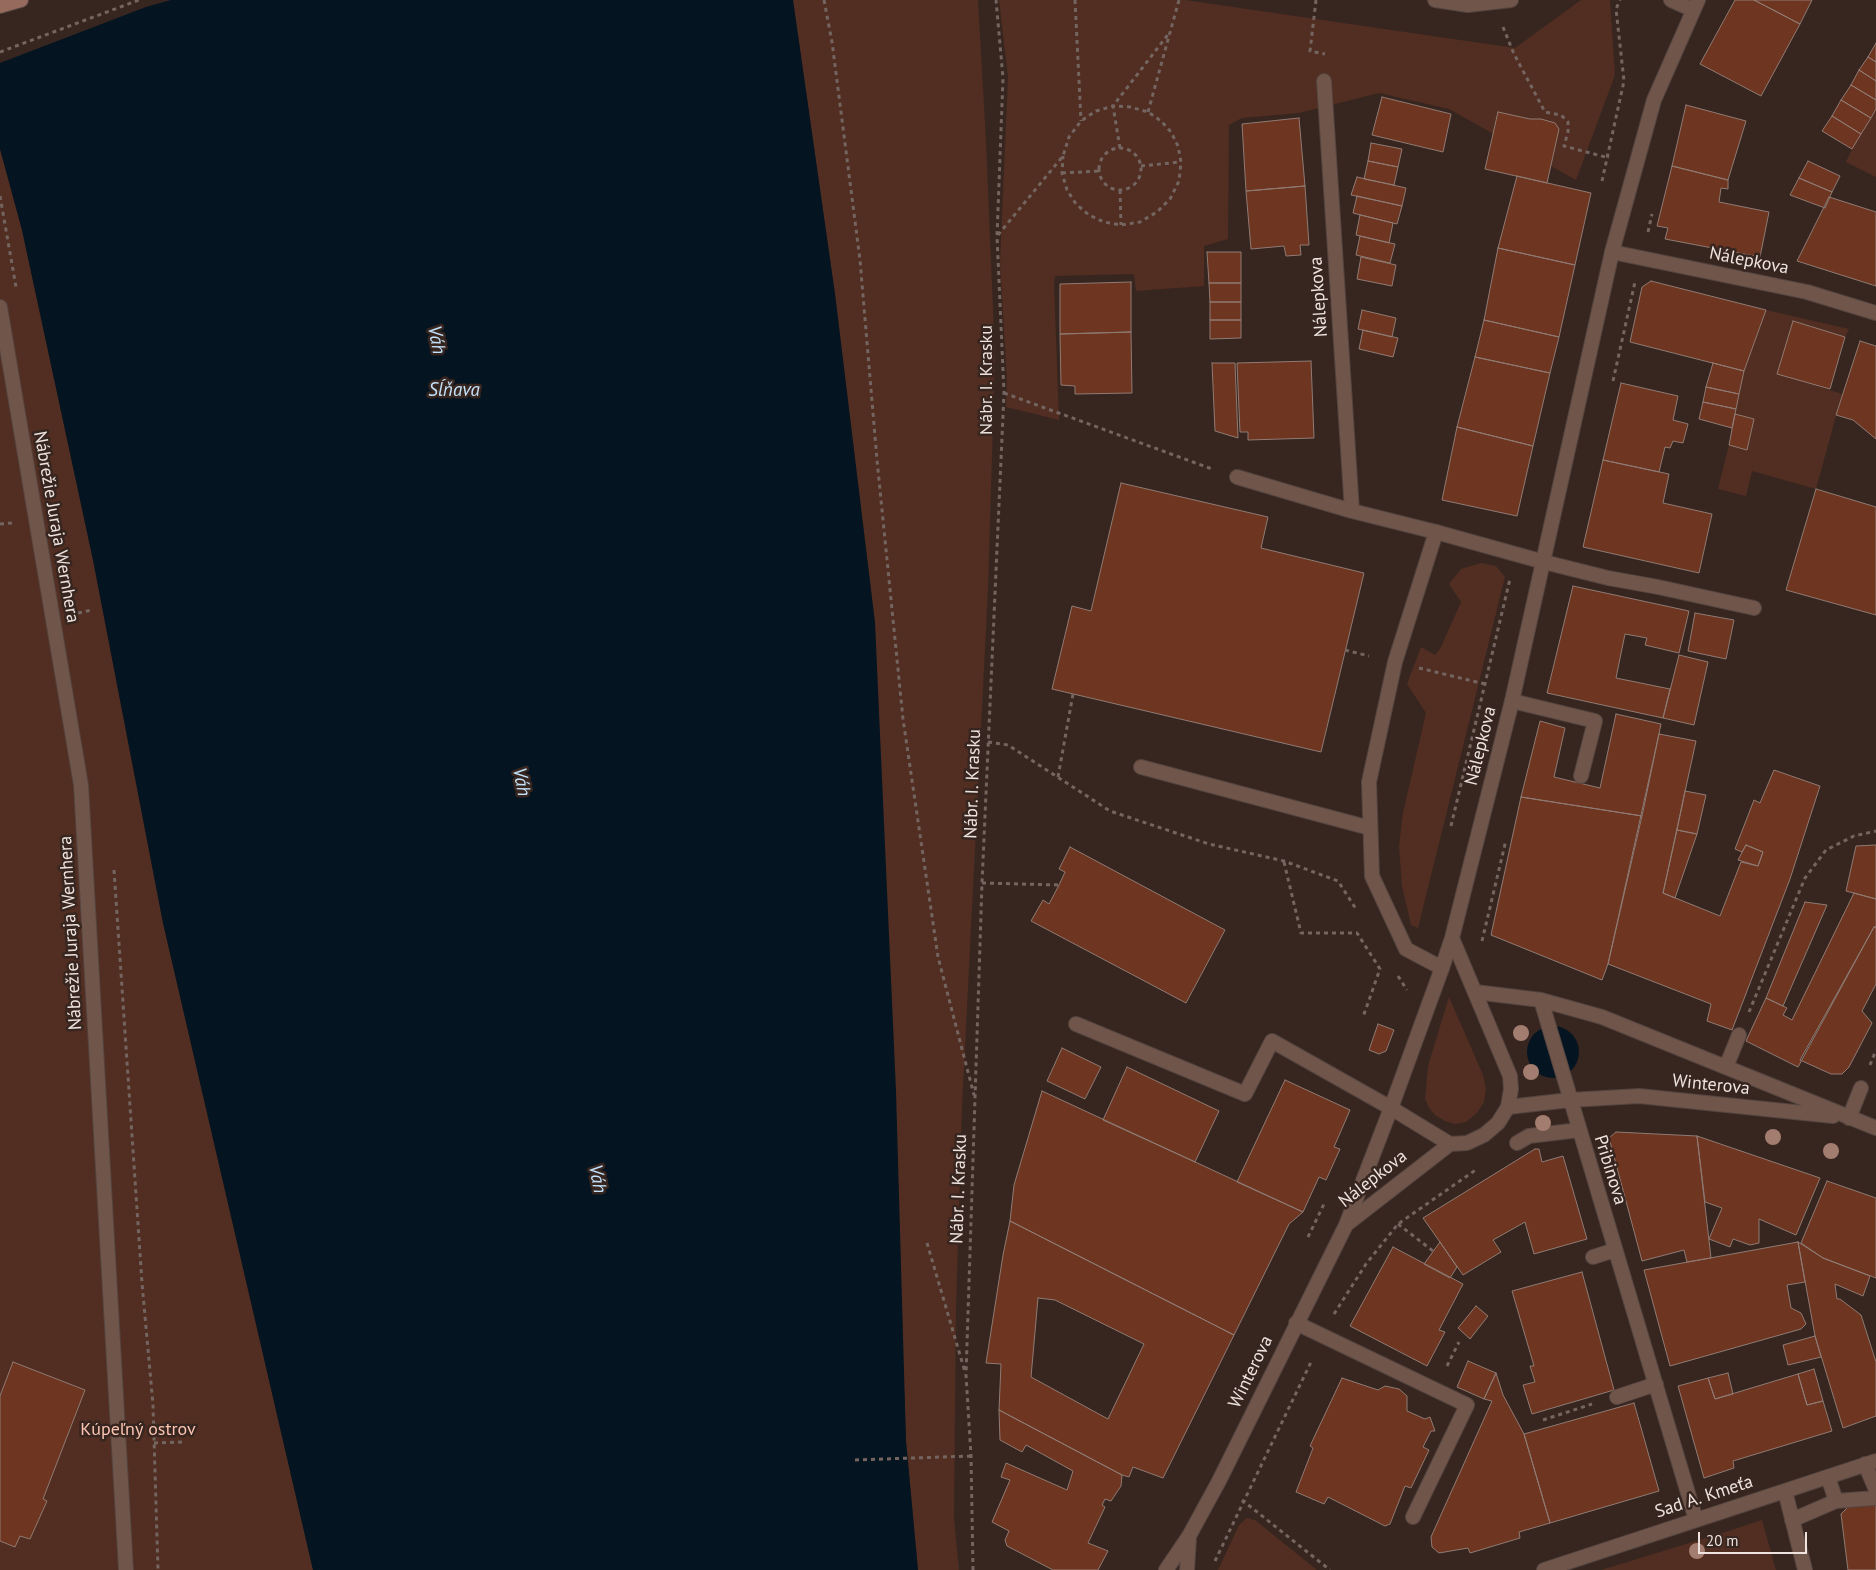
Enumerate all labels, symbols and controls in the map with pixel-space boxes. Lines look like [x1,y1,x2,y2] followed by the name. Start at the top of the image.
[1707,243,1791,279] street label: Nálepkova
[1305,256,1333,338] street label: Nálepkova
[422,324,450,356] water label: Váh
[976,325,998,435] street label: Nábr. I. Krasku
[428,380,480,402] water label: Sĺňava
[28,429,84,625] street label: Nábrežie Juraja Wernhera
[1461,704,1501,788] street label: Nálepkova
[960,729,986,839] street label: Nábr. I. Krasku
[507,766,535,798] water label: Váh
[55,835,87,1031] street label: Nábrežie Juraja Wernhera
[1671,1070,1751,1100] street label: Winterova
[1589,1133,1631,1207] street label: Pribinova
[946,1134,972,1244] street label: Nábr. I. Krasku
[1335,1146,1411,1212] street label: Nálepkova
[583,1163,611,1195] water label: Váh
[1224,1332,1278,1412] street label: Winterova
[80,1419,196,1441] park label: Kúpeľný ostrov
[1652,1471,1756,1523] street label: Sad A. Kmeťa
[1701,1522,1810,1554] scale bar
[1706,1531,1739,1550] text: 20 m

